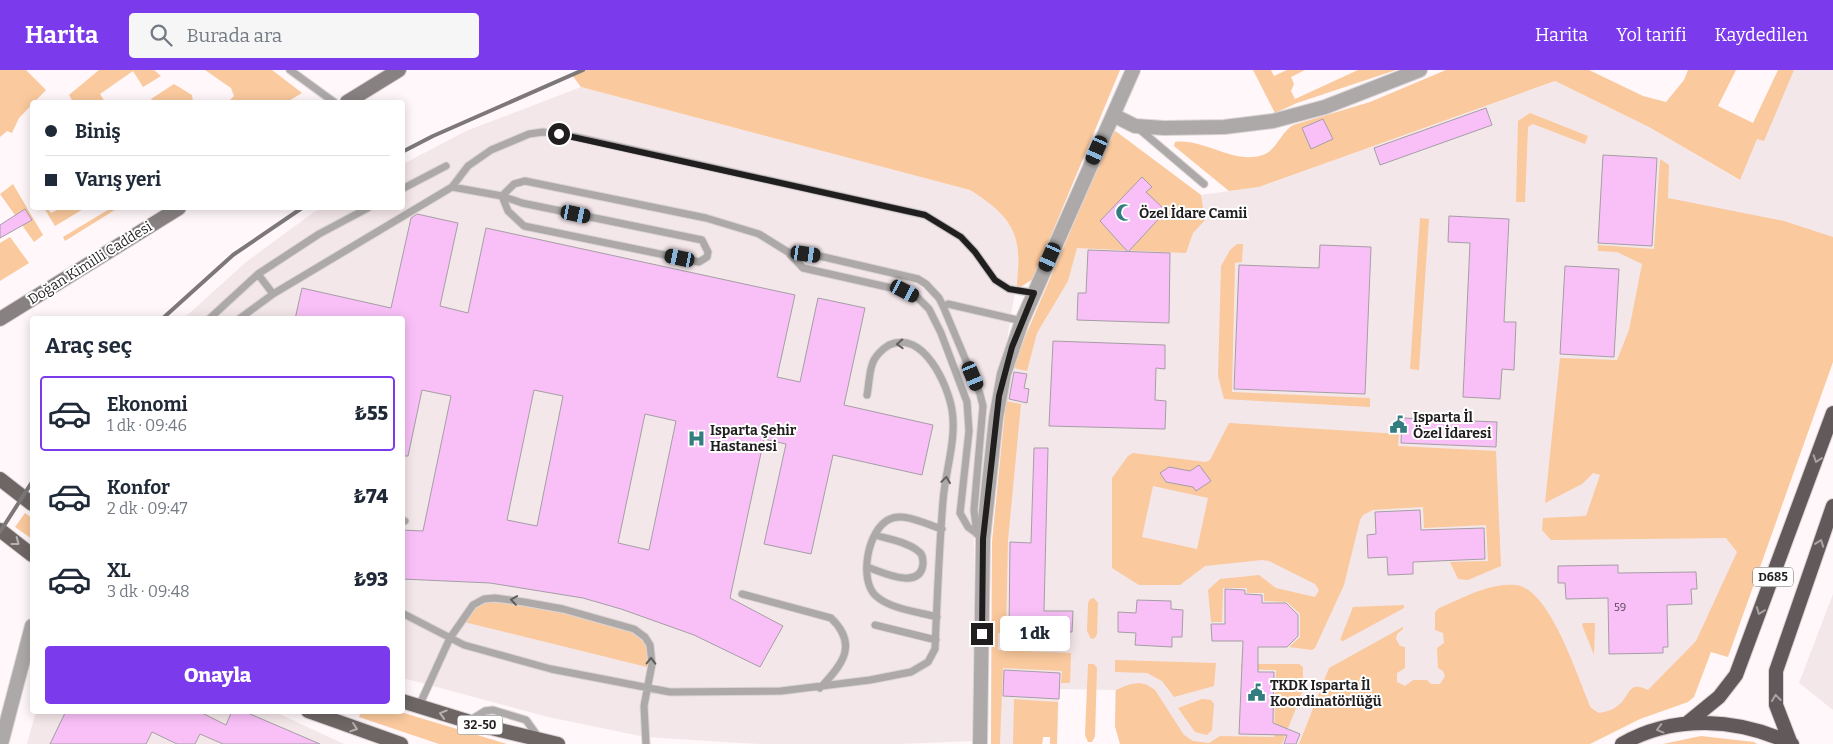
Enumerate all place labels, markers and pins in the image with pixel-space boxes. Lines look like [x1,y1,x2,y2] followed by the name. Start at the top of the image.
[1115,203,1135,223] mosque icon: Özel İdare Camii
[1139,204,1248,222] place label: Özel İdare Camii
[1413,408,1492,442] place label: Isparta İl Özel İdaresi
[1389,415,1409,435] public building icon: Isparta İl Özel İdaresi
[710,422,797,455] place label: Isparta Şehir Hastanesi
[686,428,706,448] hospital icon: Isparta Şehir Hastanesi
[1270,676,1382,710] place label: TKDK Isparta İl Koordinatörlüğü
[1246,683,1266,703] public building icon: TKDK Isparta İl Koordinatörlüğü

